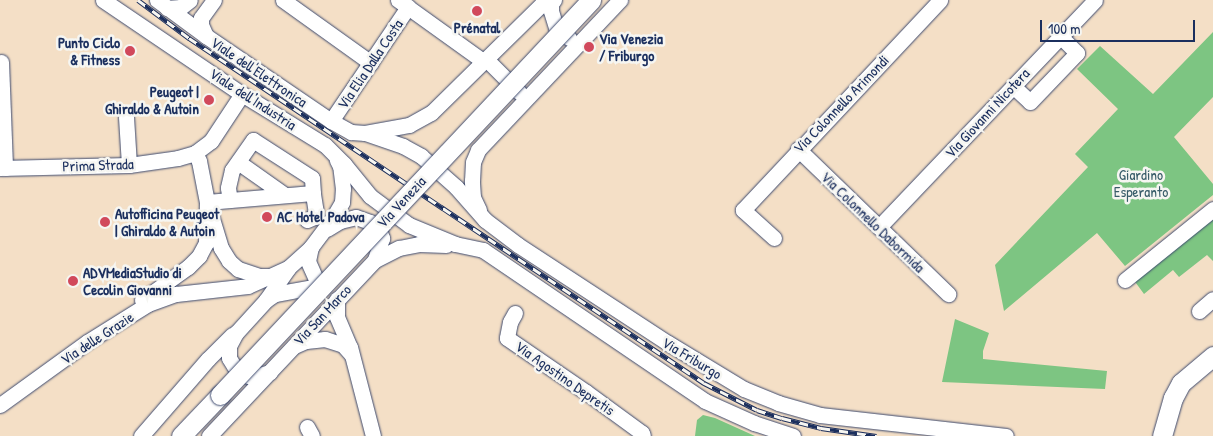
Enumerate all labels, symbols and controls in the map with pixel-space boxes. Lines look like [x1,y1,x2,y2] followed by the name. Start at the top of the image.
[471,5,483,17] marker: Prénatal
[1043,10,1198,42] scale bar
[333,16,407,112] street label: Via Elia Dalla Costa
[1048,18,1081,39] text: 100 m
[454,19,500,37] place label: Prénatal
[599,29,663,64] place label: Via Venezia / Friburgo
[58,33,120,68] place label: Punto Ciclo & Fitness
[207,33,311,111] street label: Viale dell'Elettronica
[583,41,595,53] marker: Via Venezia / Friburgo
[124,45,136,57] marker: Punto Ciclo & Fitness
[790,51,892,157] street label: Via Colonnello Arimondi
[206,64,300,134] street label: Viale dell'Industria
[941,64,1033,162] street label: Via Giovanni Nicotera
[105,82,199,117] place label: Peugeot | Ghiraldo & Autoin
[203,94,215,106] marker: Peugeot | Ghiraldo & Autoin
[62,155,134,175] street label: Prima Strada
[1114,165,1168,200] park label: Giardino Esperanto
[817,168,929,276] street label: Via Colonnello Dabormida
[373,172,429,232] street label: Via Venezia
[115,204,219,239] place label: Autofficina Peugeot | Ghiraldo & Autoin
[277,208,364,226] place label: AC Hotel Padova
[261,211,273,223] marker: AC Hotel Padova
[99,216,111,228] marker: Autofficina Peugeot | Ghiraldo & Autoin
[83,263,182,298] place label: ADVMediaStudio di Cecolin Giovanni
[67,275,79,287] marker: ADVMediaStudio di Cecolin Giovanni
[289,281,355,349] street label: Via San Marco
[57,308,137,368] street label: Via delle Grazie
[659,333,725,383] street label: Via Friburgo
[512,337,618,419] street label: Via Agostino Depretis

